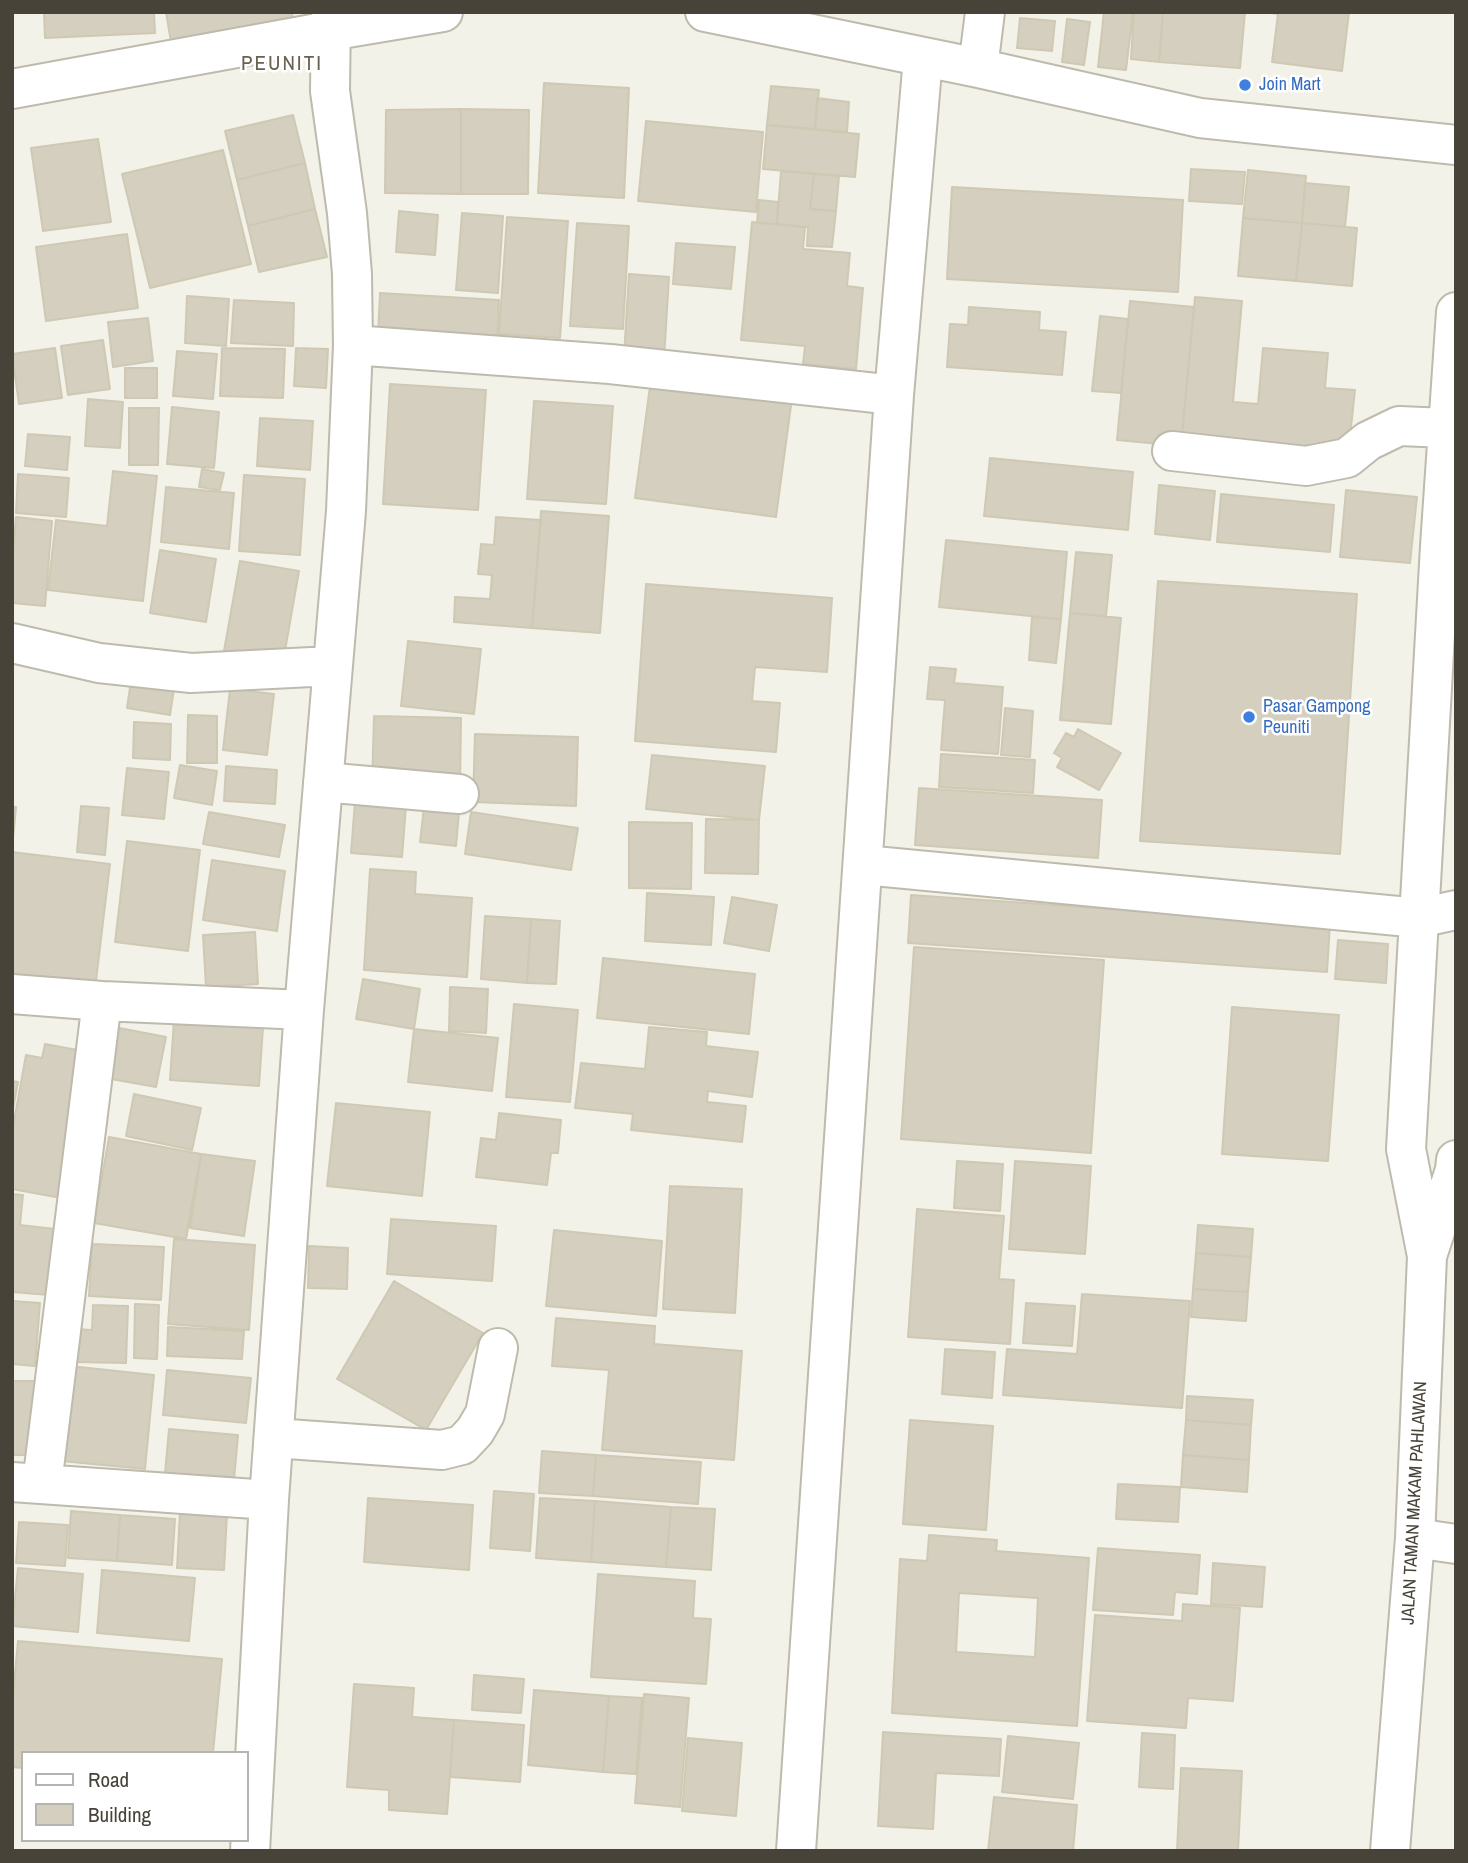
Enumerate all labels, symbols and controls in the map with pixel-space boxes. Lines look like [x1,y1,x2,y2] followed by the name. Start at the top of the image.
[242,51,322,77] district label: PEUNITI
[1259,74,1321,96] place label: Join Mart
[1237,77,1253,93] marker: Join Mart
[1263,696,1370,738] place label: Pasar Gampong Peuniti
[1241,709,1257,725] marker: Pasar Gampong Peuniti
[1398,1381,1432,1625] street label: JALAN TAMAN MAKAM PAHLAWAN
[21,1751,248,1842] legend
[88,1765,129,1794] text: Road
[88,1800,151,1829] text: Building

